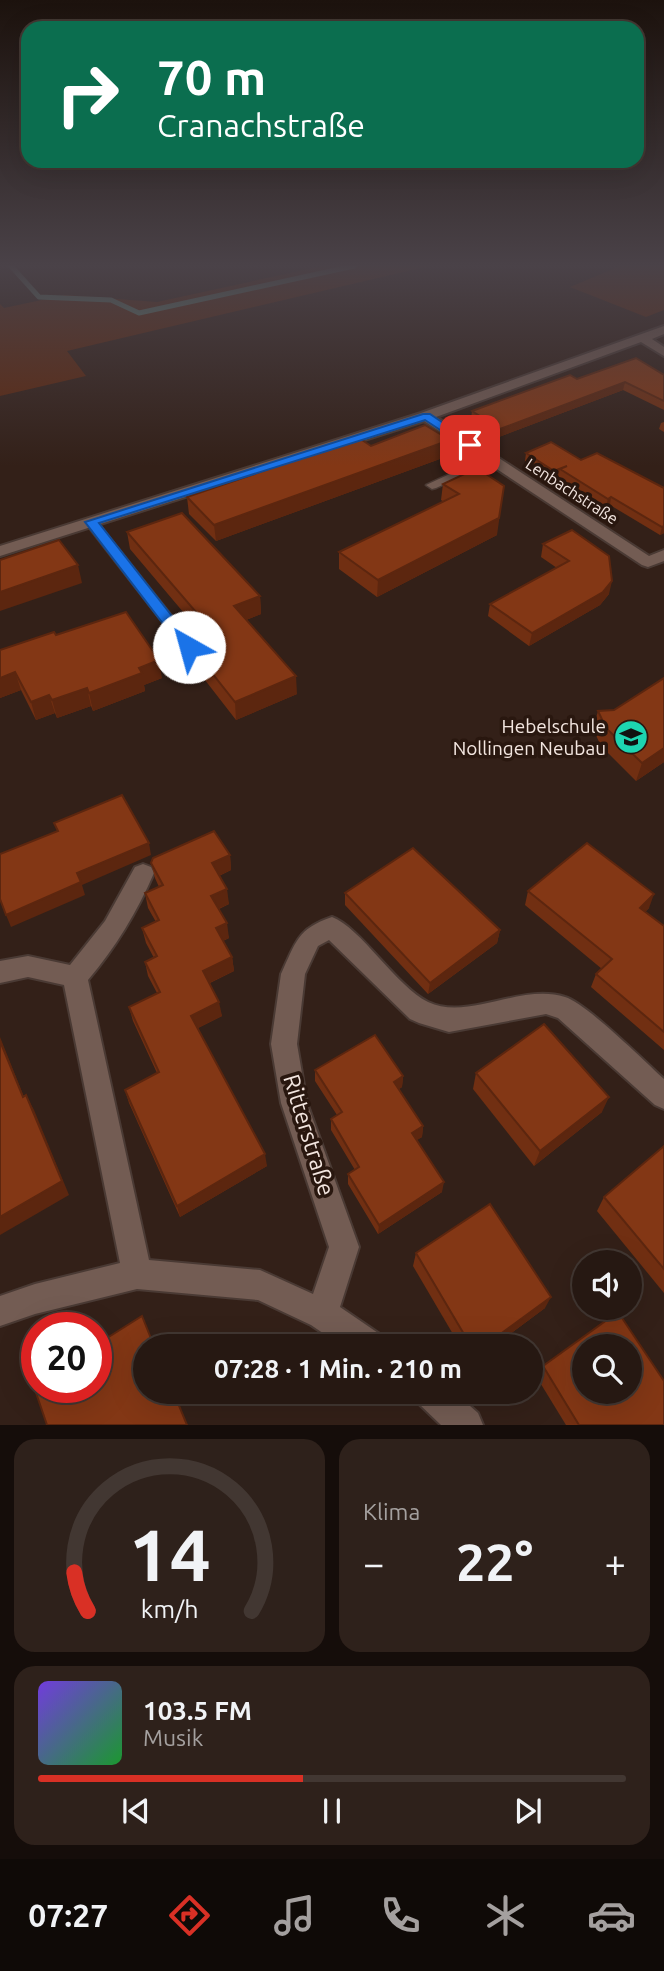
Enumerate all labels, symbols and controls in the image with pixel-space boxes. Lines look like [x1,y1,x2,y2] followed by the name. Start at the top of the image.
[42,49,133,140] icon: right
[157,49,266,104] text: 70 m
[157,107,365,143] text: Cranachstraße
[440,415,500,475] pin
[451,426,489,464] icon: arrive
[523,455,621,527] street label: Lenbachstraße
[152,610,226,684] position arrow
[453,715,606,759] place label: Hebelschule Nollingen Neubau
[612,718,650,756] school or university icon: Hebelschule Nollingen Neubau
[279,1071,340,1199] street label: Ritterstraße
[572,1250,642,1404] map controls
[572,1250,642,1320] button: sound
[21,1312,112,1403] speed limit sign: 20
[572,1334,642,1404] button: search
[214,1354,462,1383] text: 07:28 · 1 Min. · 210 m
[363,1499,420,1524] text: Klima
[128,1514,211,1596] text: 14
[456,1533,533,1591] text: 22°
[363,1542,384,1584] text: −
[605,1542,626,1584] text: +
[141,1595,198,1623] text: km/h
[143,1696,252,1725] text: 103.5 FM
[143,1725,203,1750] text: Musik
[117,1792,155,1830] icon: previous
[313,1792,351,1830] icon: pause
[509,1792,547,1830] icon: next
[165,1891,214,1940] icon: directions
[270,1891,319,1940] icon: music
[376,1891,425,1940] icon: phone
[481,1891,530,1940] icon: climate
[587,1891,636,1940] icon: car
[28,1897,108,1933] text: 07:27

